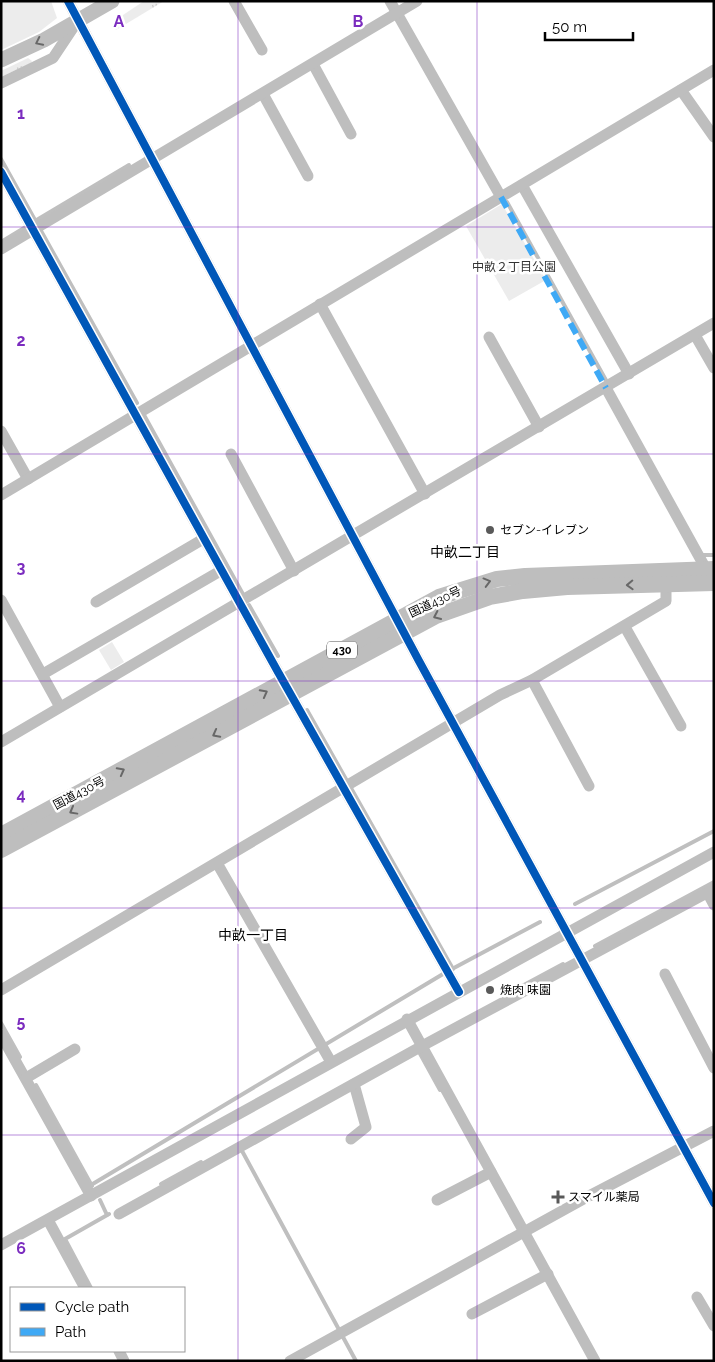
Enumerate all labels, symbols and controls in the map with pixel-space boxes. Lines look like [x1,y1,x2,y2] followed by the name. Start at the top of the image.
[545,10,632,42] scale bar
[114,12,125,31] text: A
[353,12,364,31] text: B
[552,18,587,36] text: 50 m
[35,36,44,46] one-way arrow
[17,104,25,123] text: 1
[472,260,556,274] park label: 中畝２丁目公園
[16,331,26,350] text: 2
[500,523,589,537] place label: セブン-イレブン
[484,524,496,536] marker: セブン-イレブン
[430,544,500,560] district label: 中畝二丁目
[17,558,26,577] text: 3
[482,577,490,587] one-way arrow
[626,580,634,590] one-way arrow
[407,584,463,620] street label: 国道430号
[433,610,442,621] one-way arrow
[327,642,357,658] road number: 430
[259,689,268,699] one-way arrow
[212,728,221,738] one-way arrow
[116,767,125,777] one-way arrow
[51,774,107,812] street label: 国道430号
[16,785,26,804] text: 4
[70,805,79,815] one-way arrow
[218,927,288,943] district label: 中畝一丁目
[500,983,551,997] place label: 焼肉 味園
[484,984,496,996] marker: 焼肉 味園
[17,1012,26,1031] text: 5
[568,1190,640,1204] place label: スマイル薬局
[552,1191,564,1203] marker: スマイル薬局
[16,1239,26,1258] text: 6
[10,1287,185,1352] legend
[55,1298,129,1316] text: Cycle path
[55,1323,86,1341] text: Path

